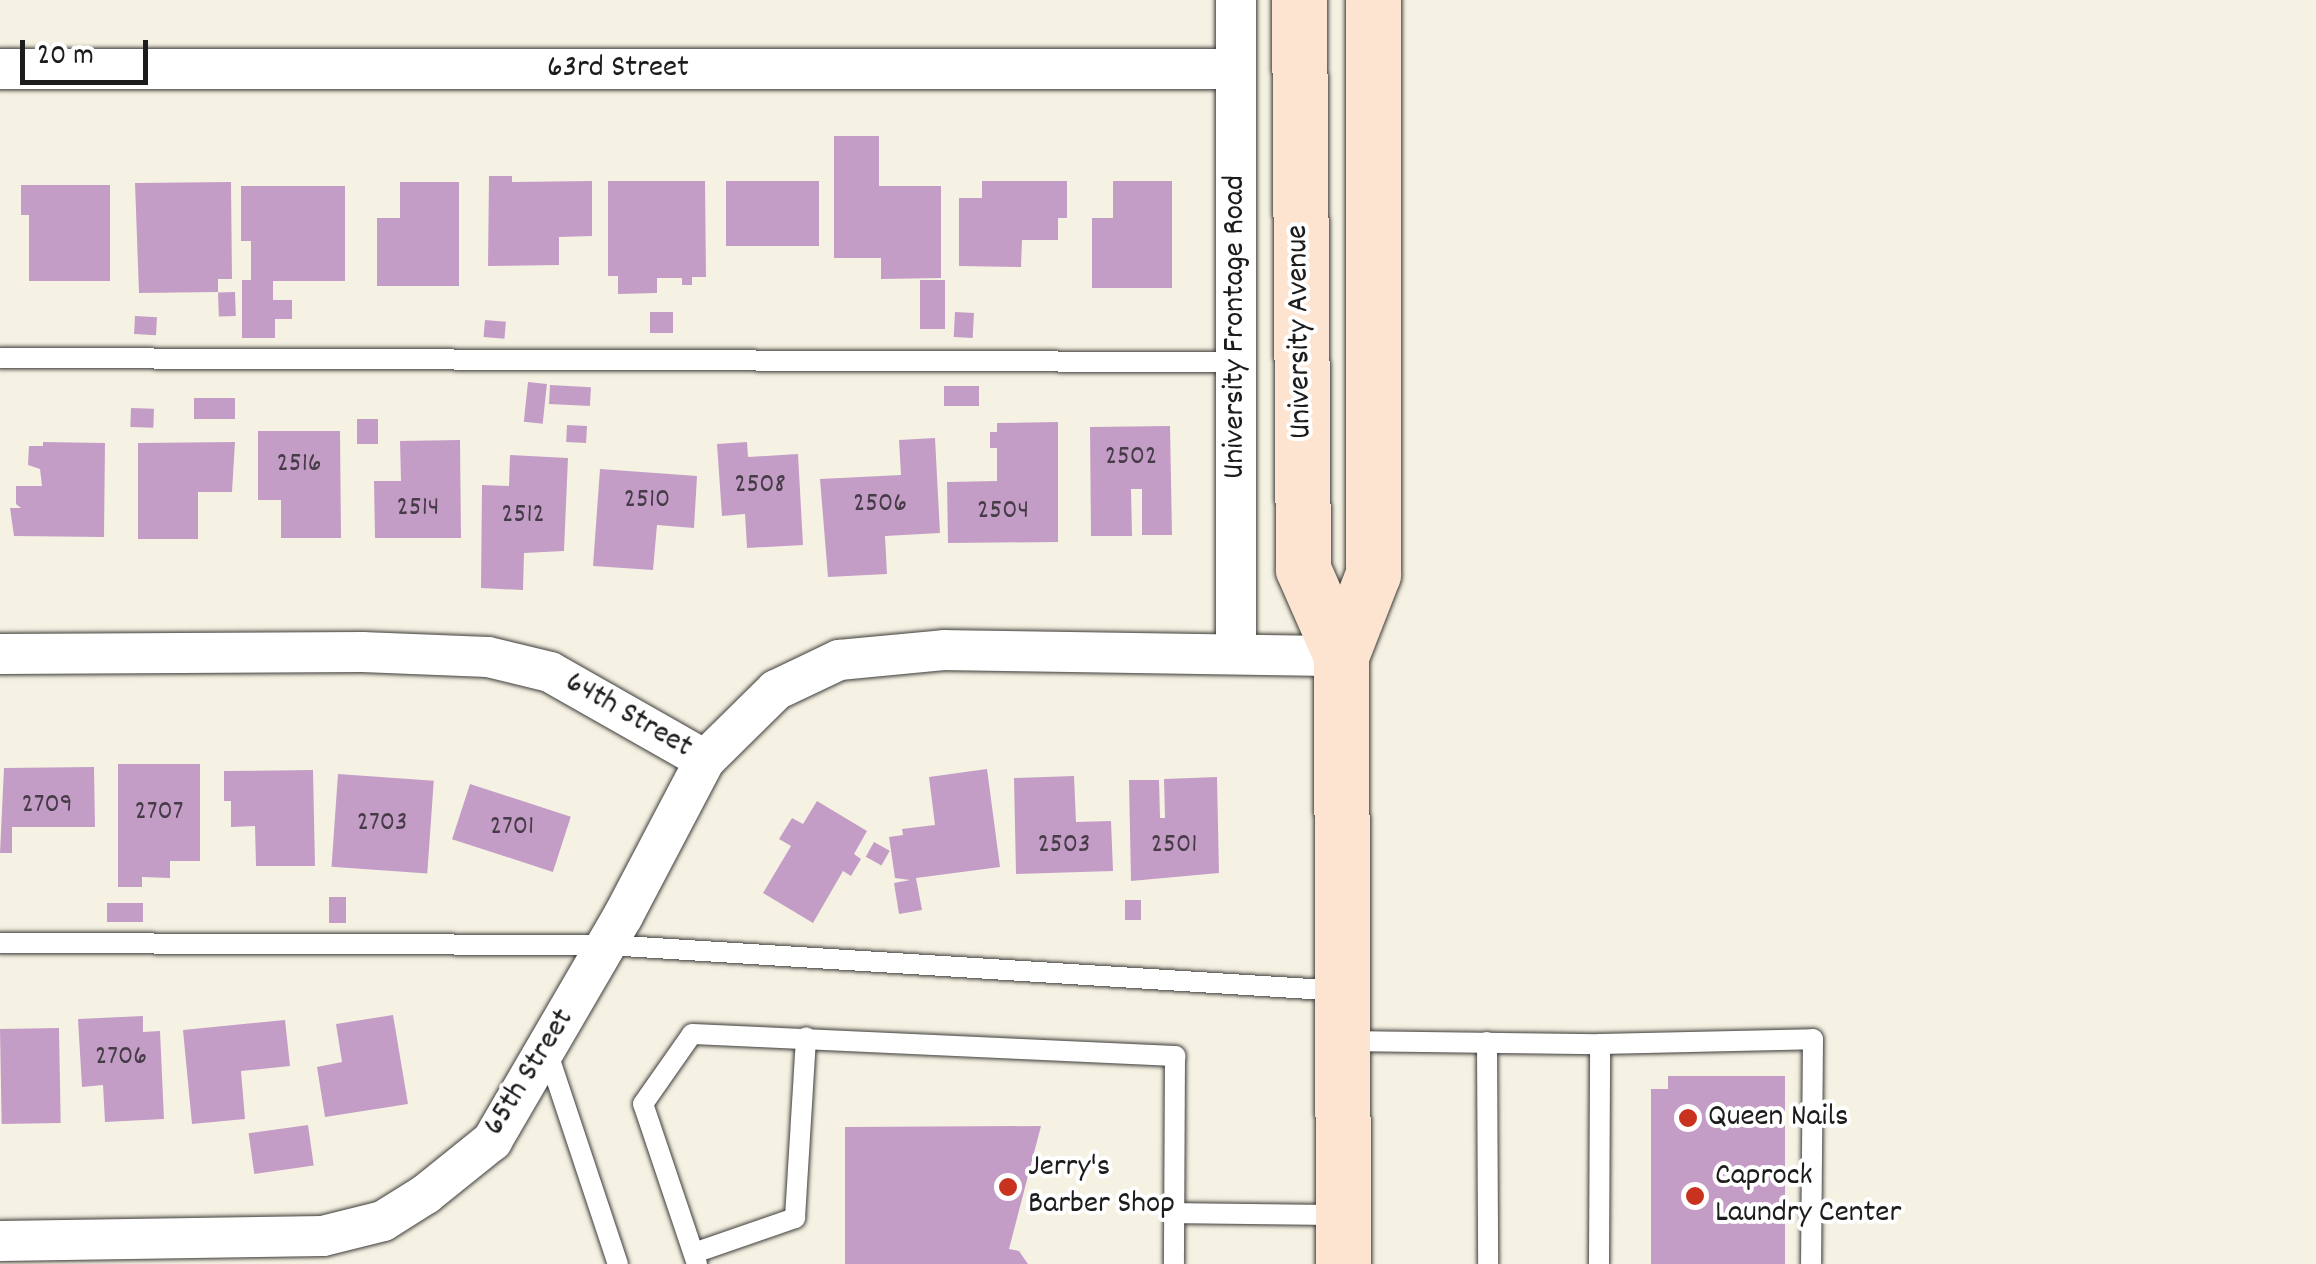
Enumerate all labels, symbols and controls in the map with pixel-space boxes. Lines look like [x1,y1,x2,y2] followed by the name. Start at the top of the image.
[25,20,152,82] scale bar
[37,36,94,79] text: 20 m
[547,50,689,88] street label: 63rd Street
[1217,175,1255,479] street label: University Frontage Road
[1280,225,1322,439] street label: University Avenue
[1105,441,1157,475] house number: 2502
[276,448,322,482] house number: 2516
[734,469,786,503] house number: 2508
[624,484,670,518] house number: 2510
[853,488,907,522] house number: 2506
[397,492,439,526] house number: 2514
[977,495,1029,529] house number: 2504
[501,499,545,533] house number: 2512
[558,664,698,768] street label: 64th Street
[21,789,73,823] house number: 2709
[135,796,183,830] house number: 2707
[357,807,407,841] house number: 2703
[490,811,534,845] house number: 2701
[1038,829,1090,863] house number: 2503
[1151,829,1197,863] house number: 2501
[476,1003,584,1143] street label: 65th Street
[95,1041,147,1075] house number: 2706
[1708,1099,1848,1137] place label: Queen Nails
[1677,1107,1699,1129] marker: Queen Nails
[1028,1150,1175,1225] place label: Jerry's Barber Shop
[1715,1159,1901,1234] place label: Caprock Laundry Center
[997,1176,1019,1198] marker: Jerry's Barber Shop
[1684,1185,1706,1207] marker: Caprock Laundry Center

